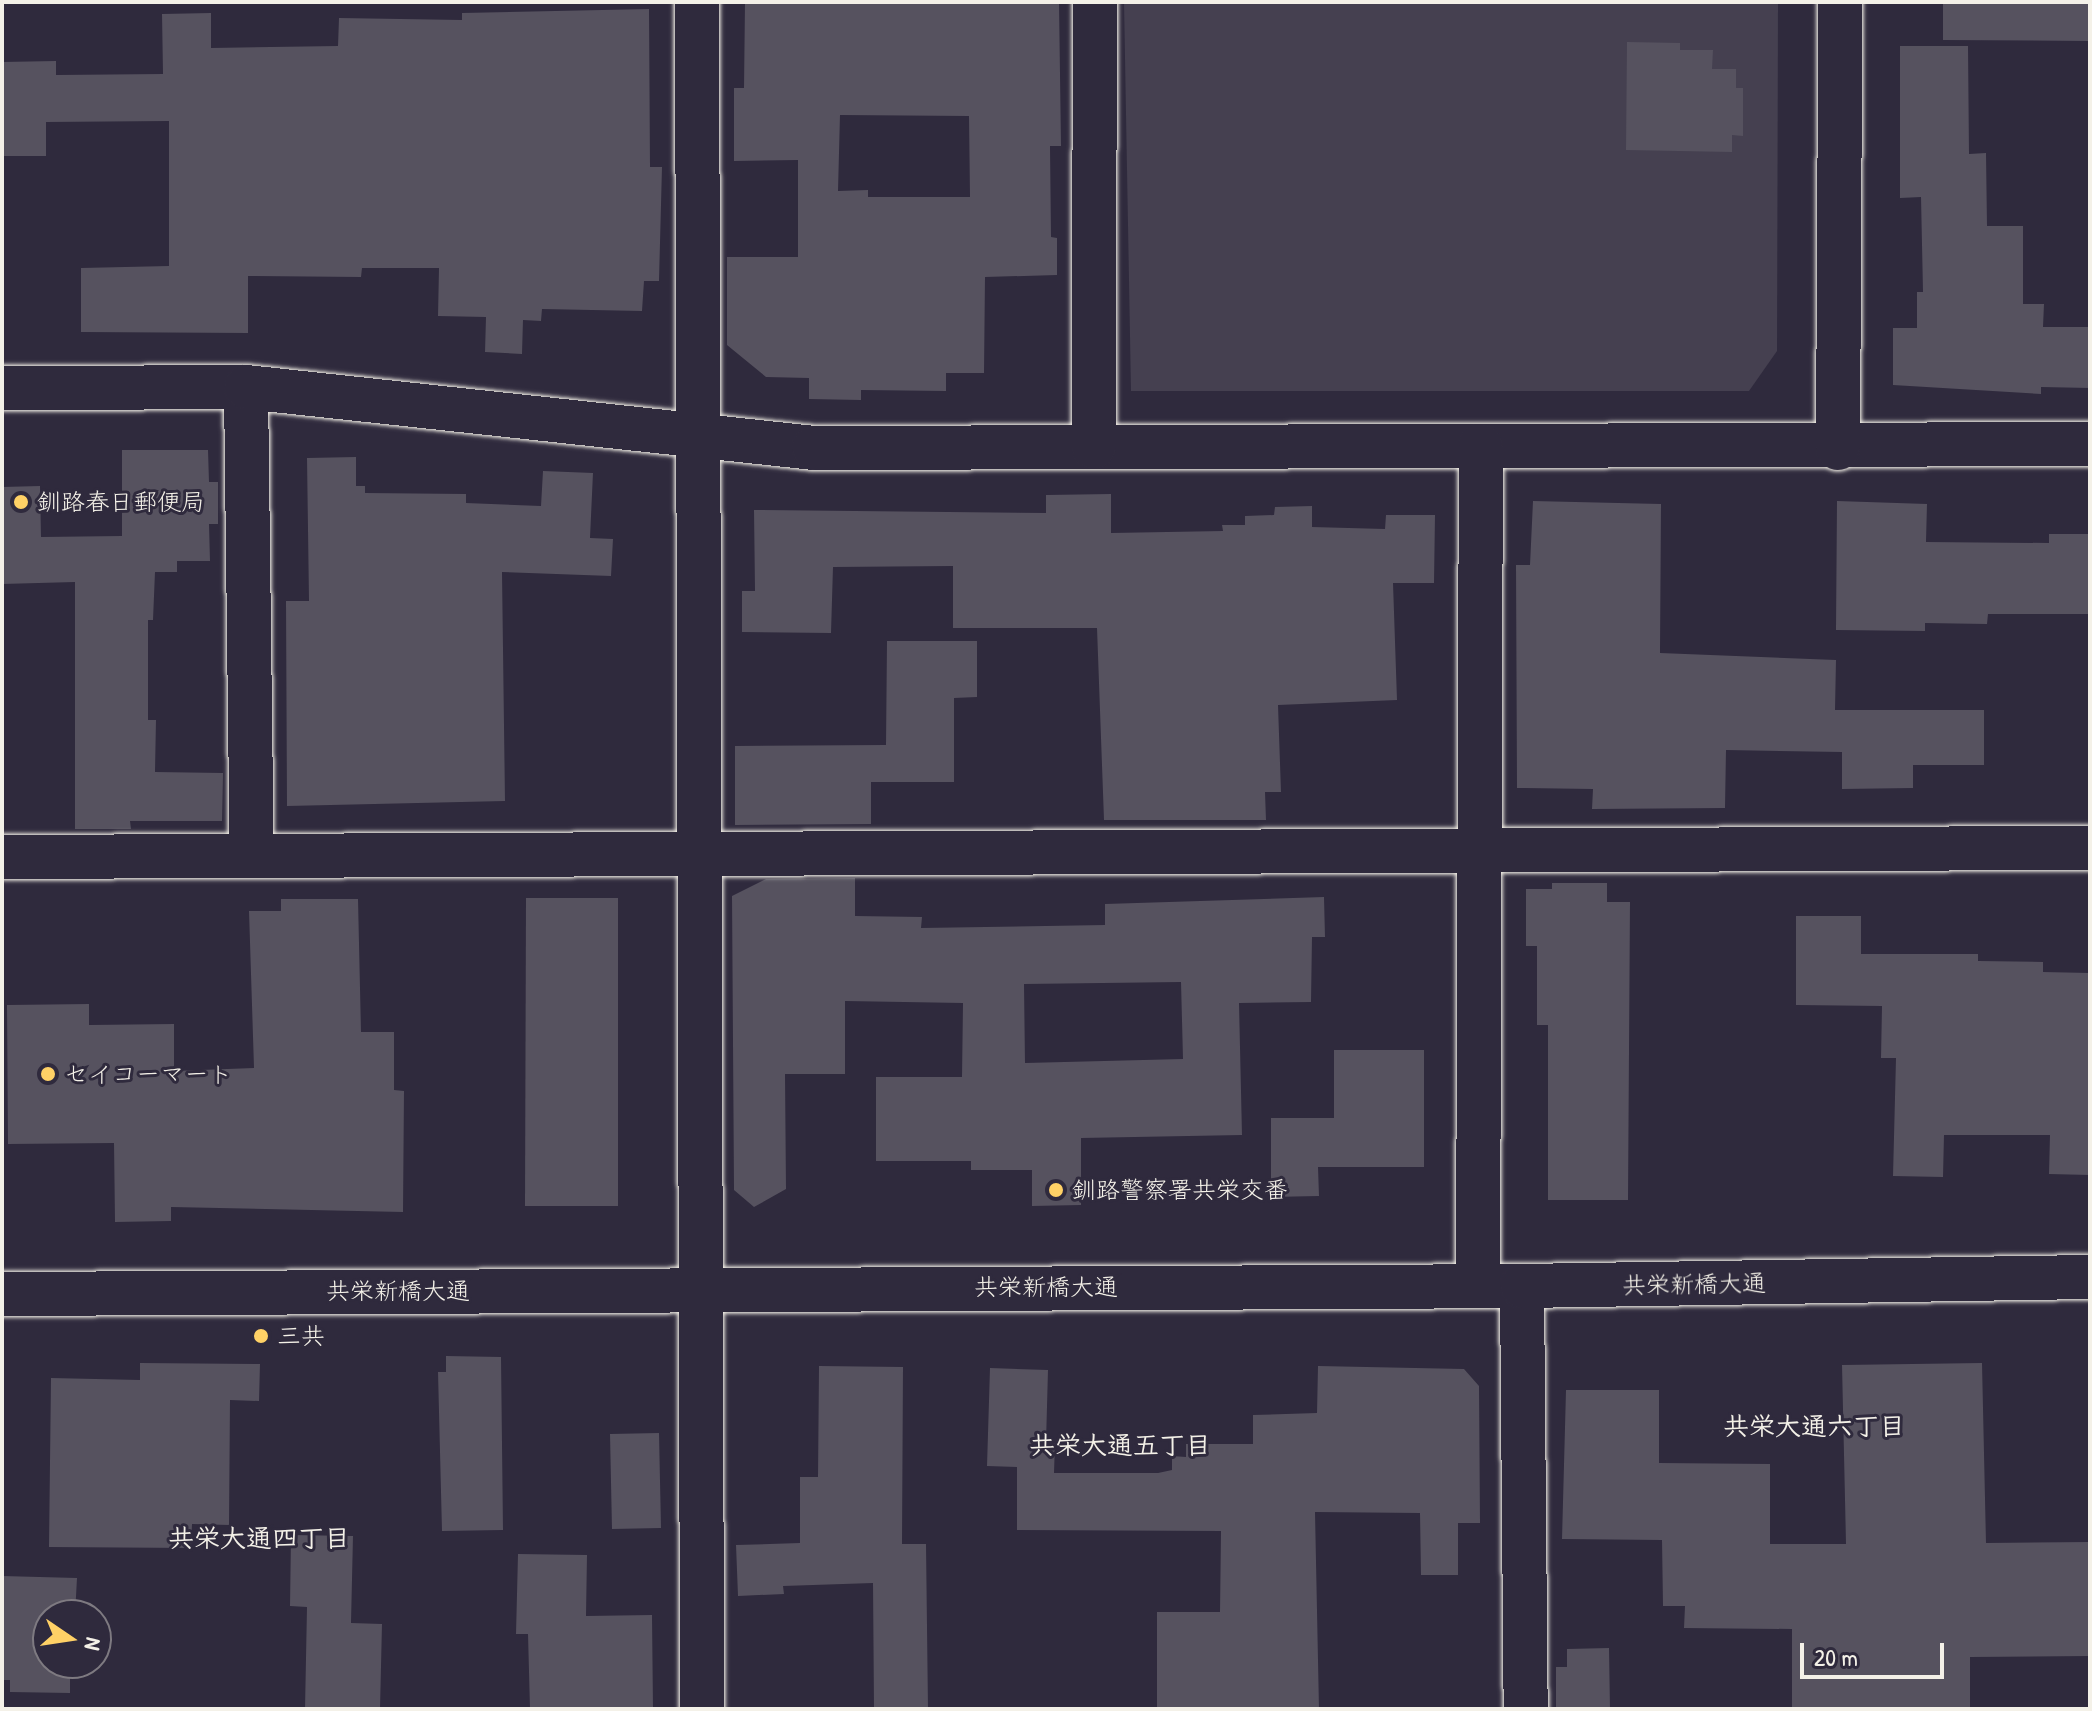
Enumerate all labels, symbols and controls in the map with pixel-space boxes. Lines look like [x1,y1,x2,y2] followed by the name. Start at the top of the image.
[37,488,205,516] place label: 釧路春日郵便局
[12,493,30,511] marker: 釧路春日郵便局
[64,1060,232,1088] place label: セイコーマート
[39,1065,57,1083] marker: セイコーマート
[1072,1176,1288,1204] place label: 釧路警察署共栄交番
[1047,1181,1065,1199] marker: 釧路警察署共栄交番
[1622,1268,1766,1300] street label: 共栄新橋大通
[974,1273,1118,1301] street label: 共栄新橋大通
[326,1277,470,1305] street label: 共栄新橋大通
[277,1322,325,1350] place label: 三共
[252,1327,270,1345] marker: 三共
[1723,1410,1905,1442] district label: 共栄大通六丁目
[1029,1429,1211,1461] district label: 共栄大通五丁目
[168,1522,350,1554] district label: 共栄大通四丁目
[32,1599,112,1679] north arrow
[1804,1627,1948,1677] scale bar
[78,1635,109,1653] text: N
[1814,1641,1858,1673] text: 20 m

